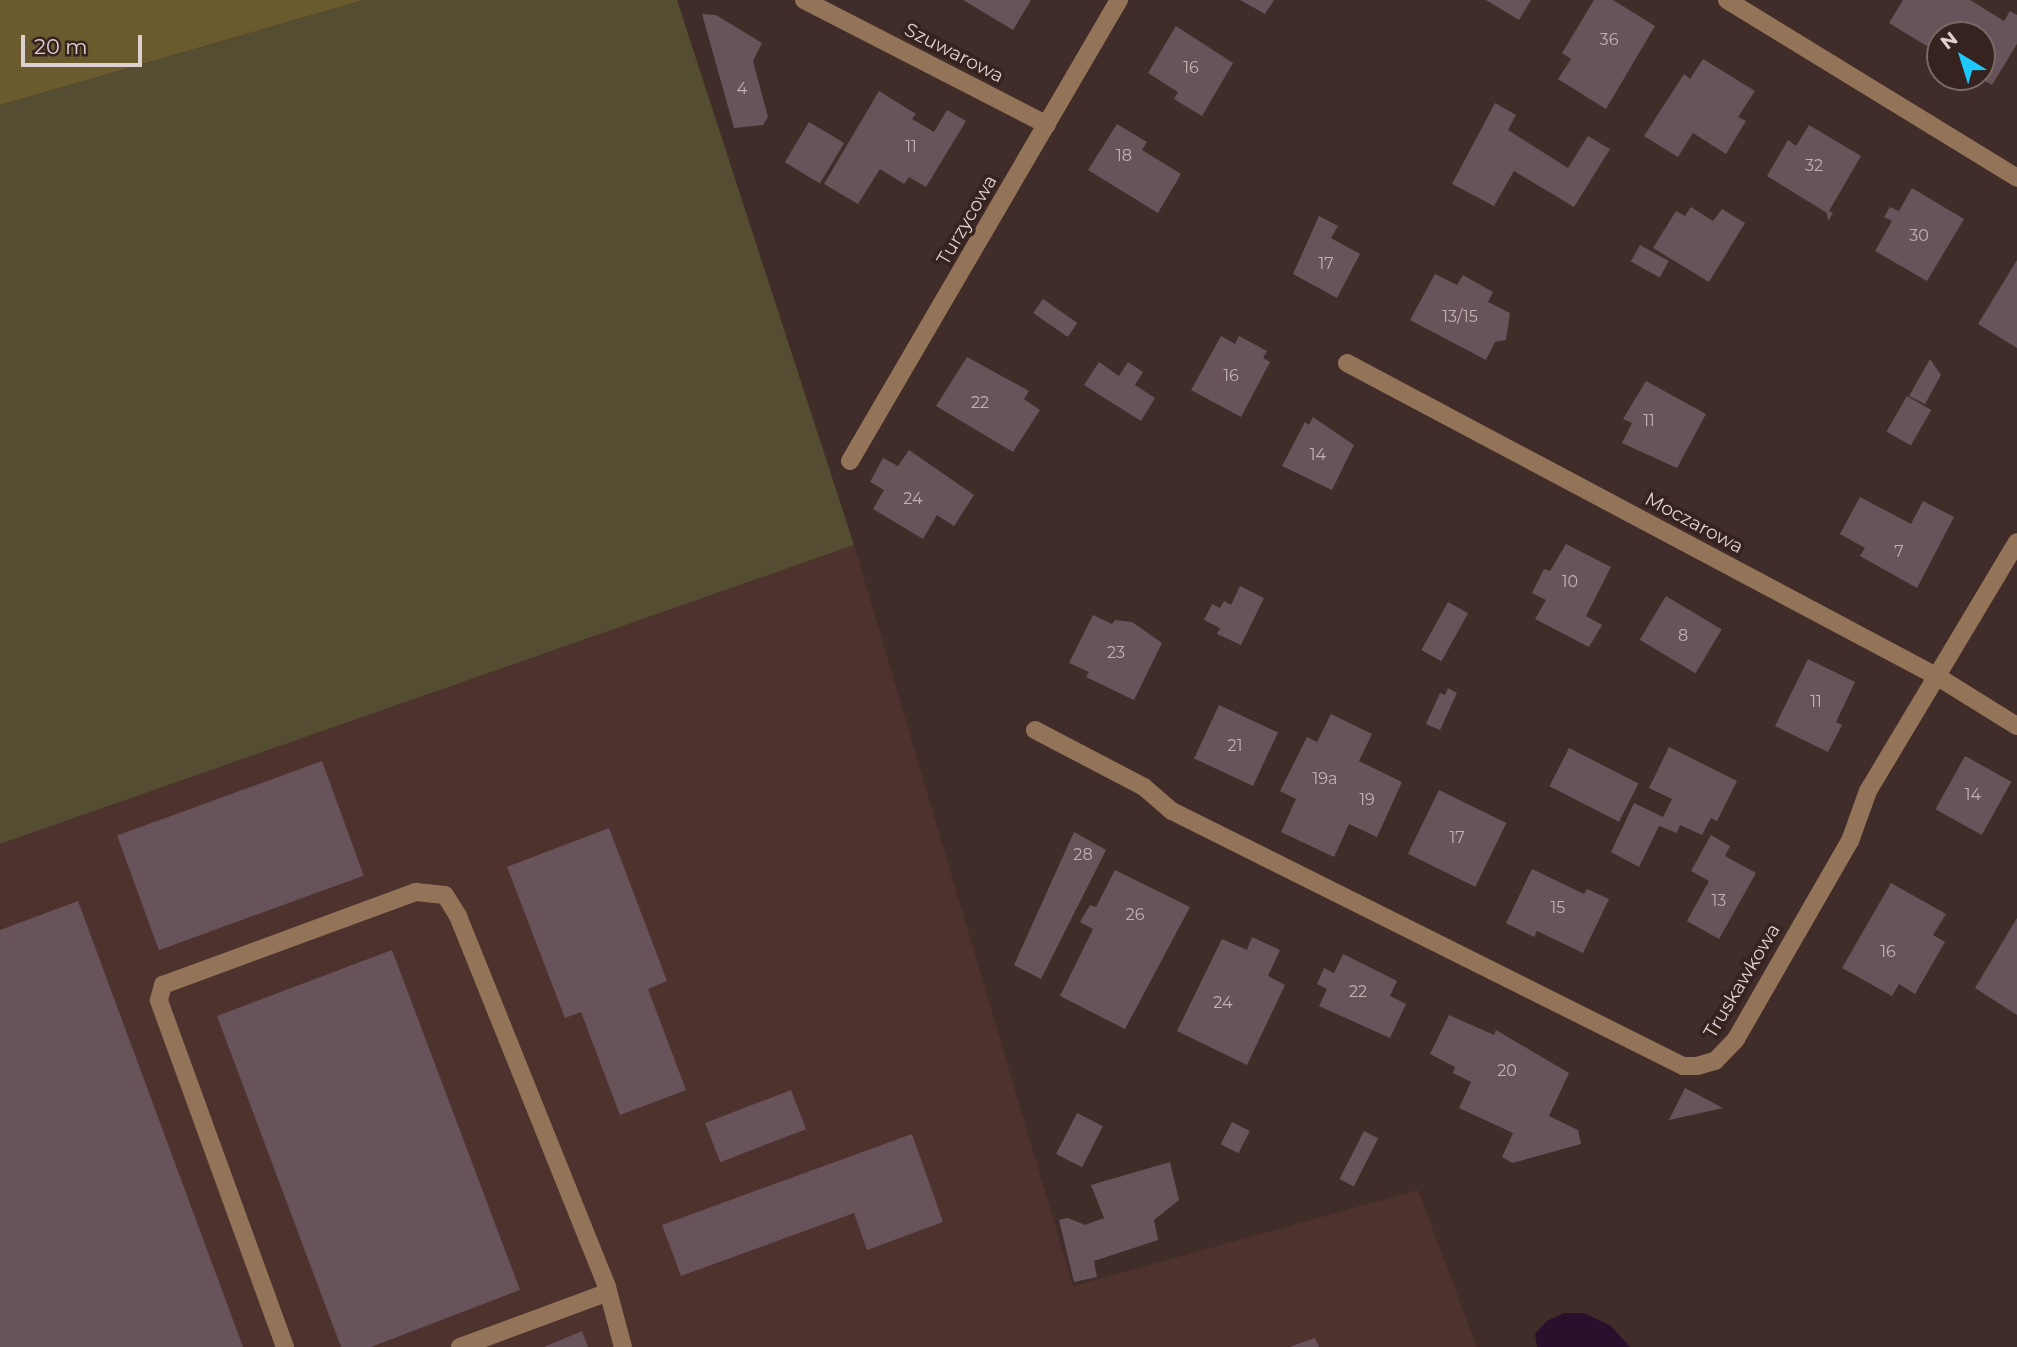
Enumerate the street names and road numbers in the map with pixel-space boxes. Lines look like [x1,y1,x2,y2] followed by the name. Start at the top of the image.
[901,18,1007,88] street label: Szuwarowa
[932,171,1002,269] street label: Turzycowa
[1641,488,1747,558] street label: Moczarowa
[1699,920,1785,1042] street label: Truskawkowa

